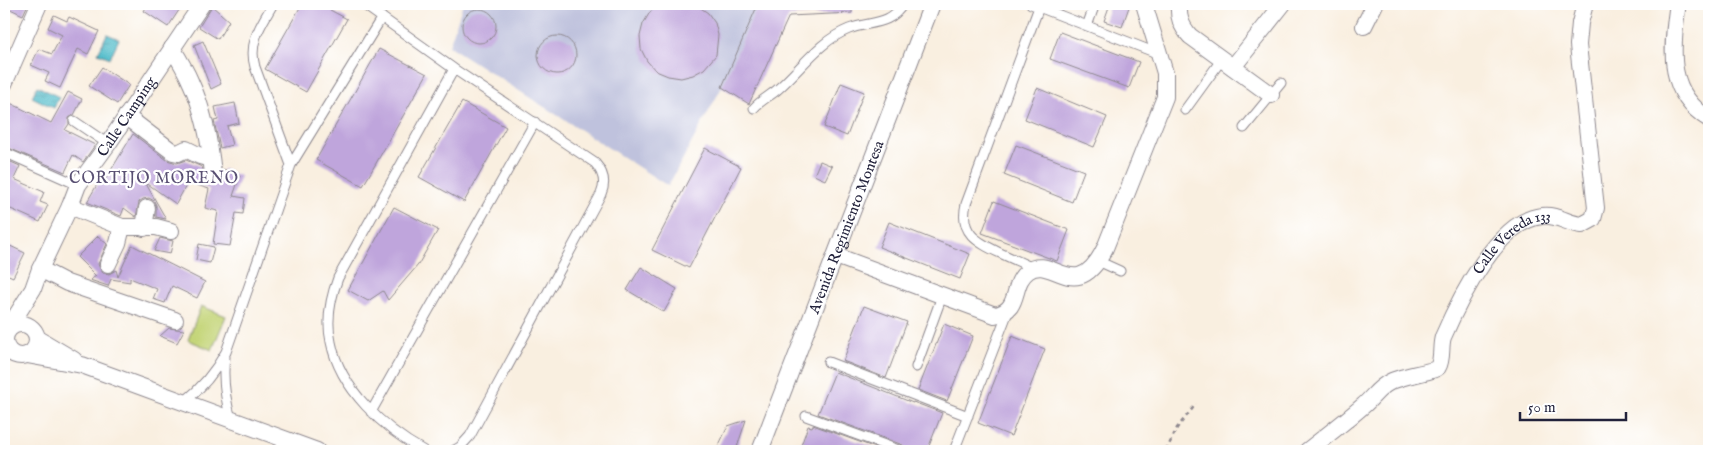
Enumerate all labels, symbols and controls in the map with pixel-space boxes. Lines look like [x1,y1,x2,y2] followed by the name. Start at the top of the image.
[92,72,161,160] street label: Calle Camping
[804,137,888,317] street label: Avenida Regimiento Montesa
[69,169,239,189] district label: CORTIJO MORENO
[1468,206,1552,278] street label: Calle Vereda 133
[1520,390,1627,422] scale bar
[1528,398,1556,417] text: 50 m

